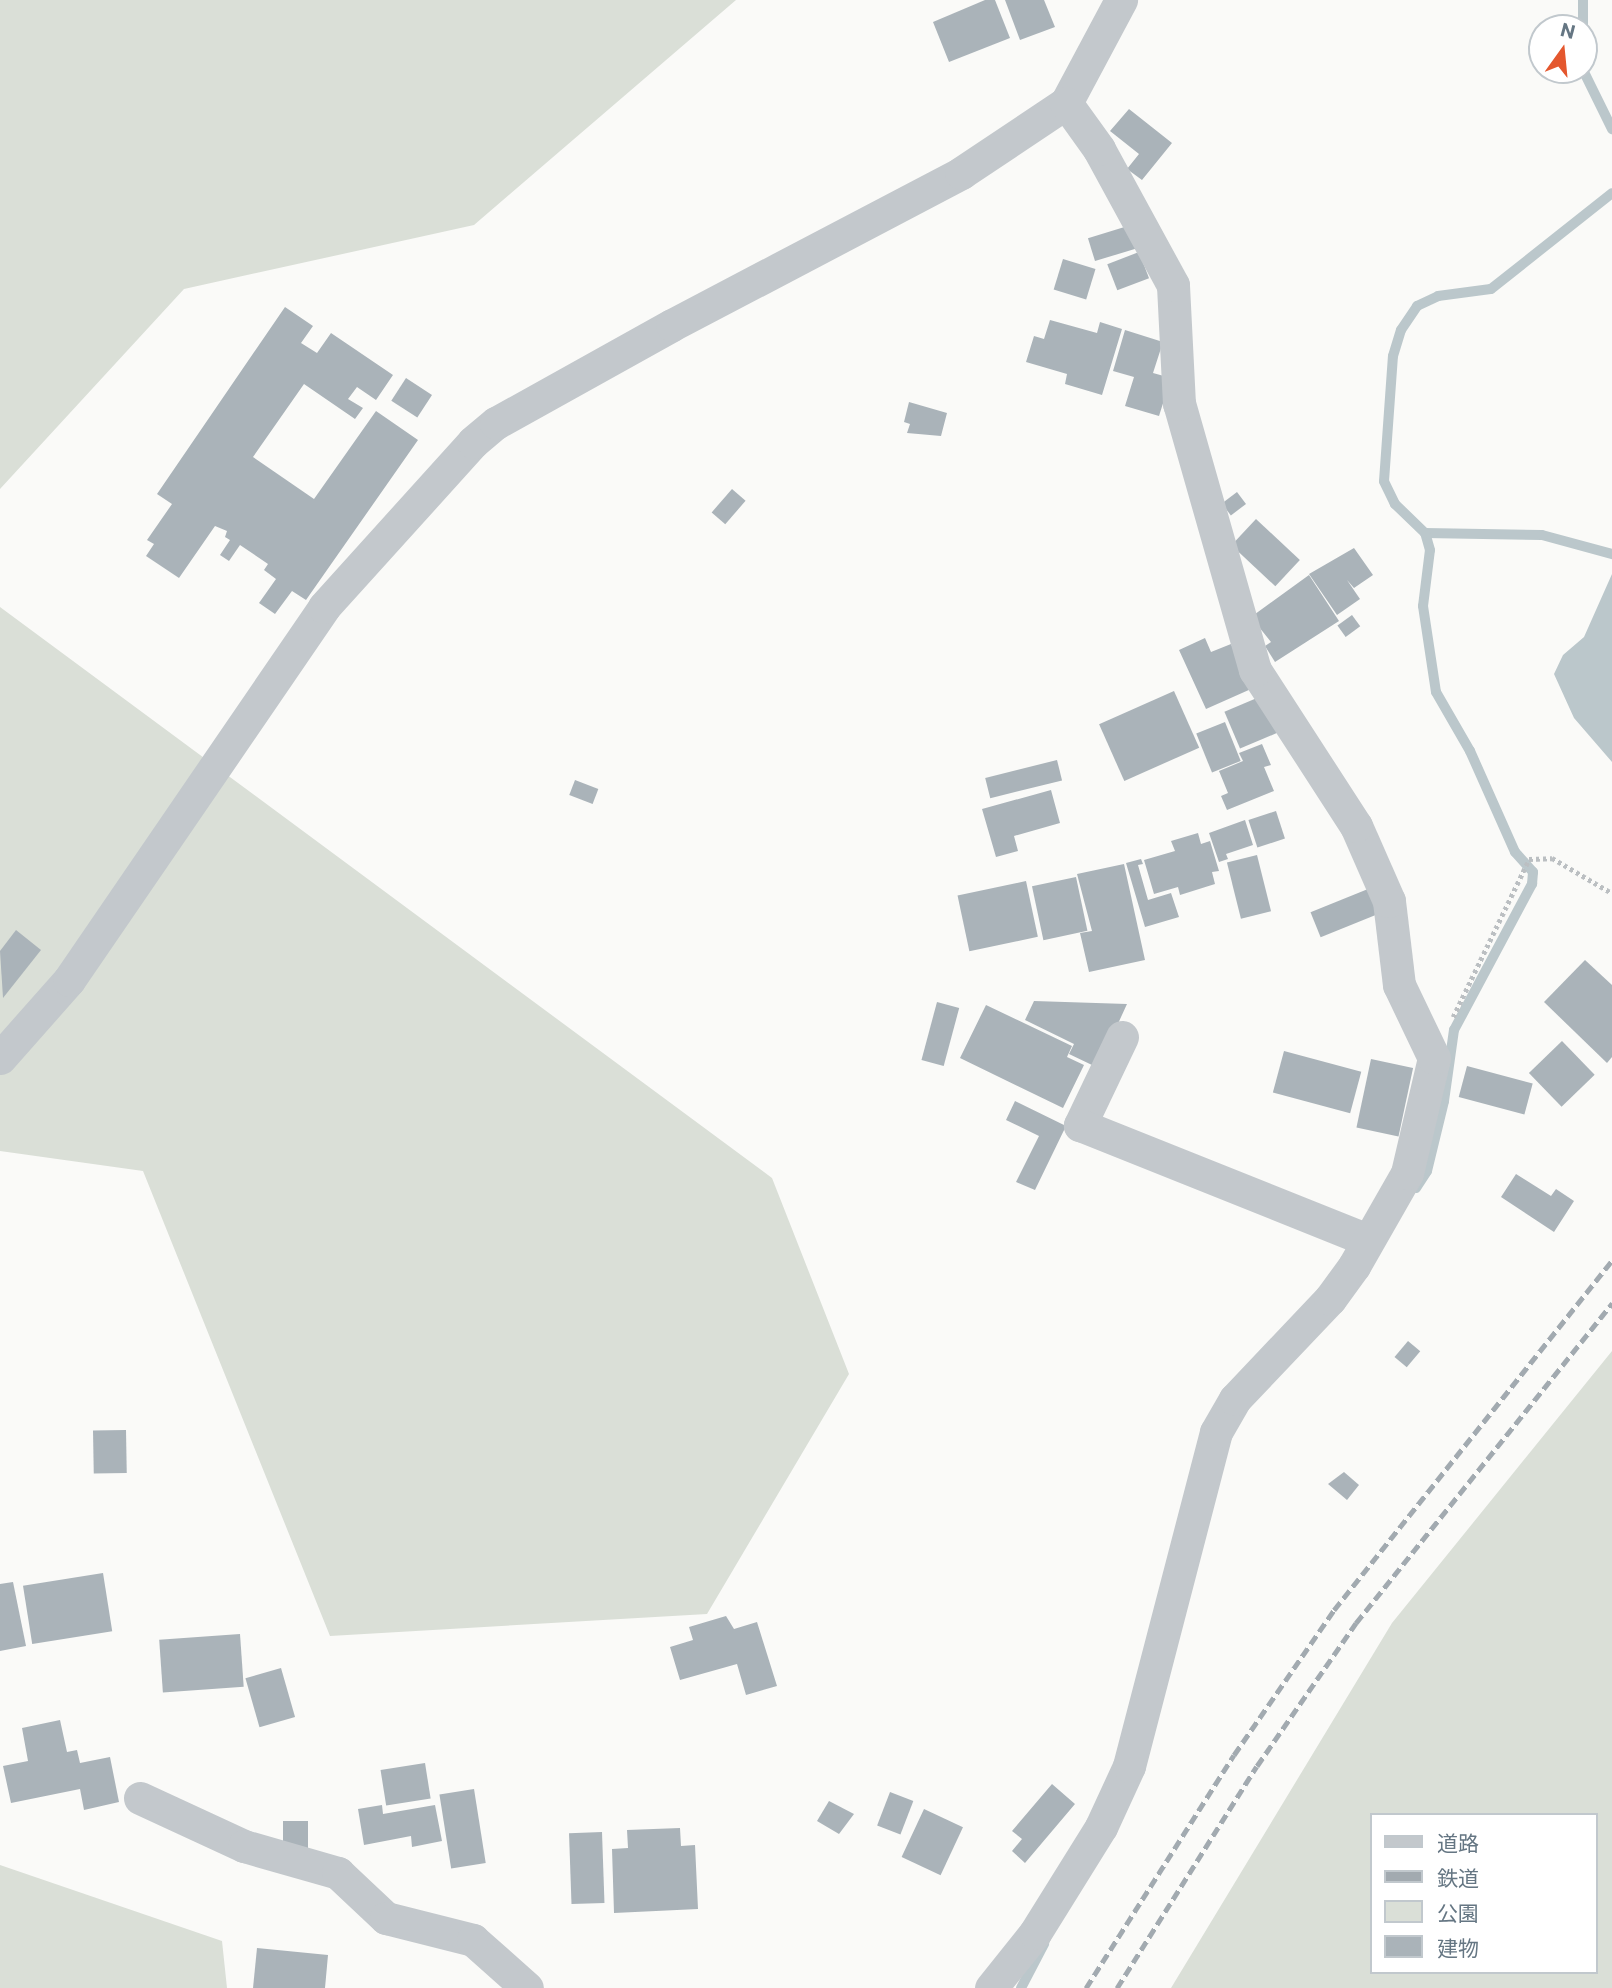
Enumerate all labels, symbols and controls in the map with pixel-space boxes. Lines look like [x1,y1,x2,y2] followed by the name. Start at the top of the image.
[1528,14,1598,84] north arrow
[1558,17,1578,43] text: N
[1370,1813,1598,1974] legend
[1437,1830,1479,1855] text: 道路
[1437,1865,1479,1890] text: 鉄道
[1437,1900,1479,1925] text: 公園
[1437,1935,1479,1960] text: 建物

